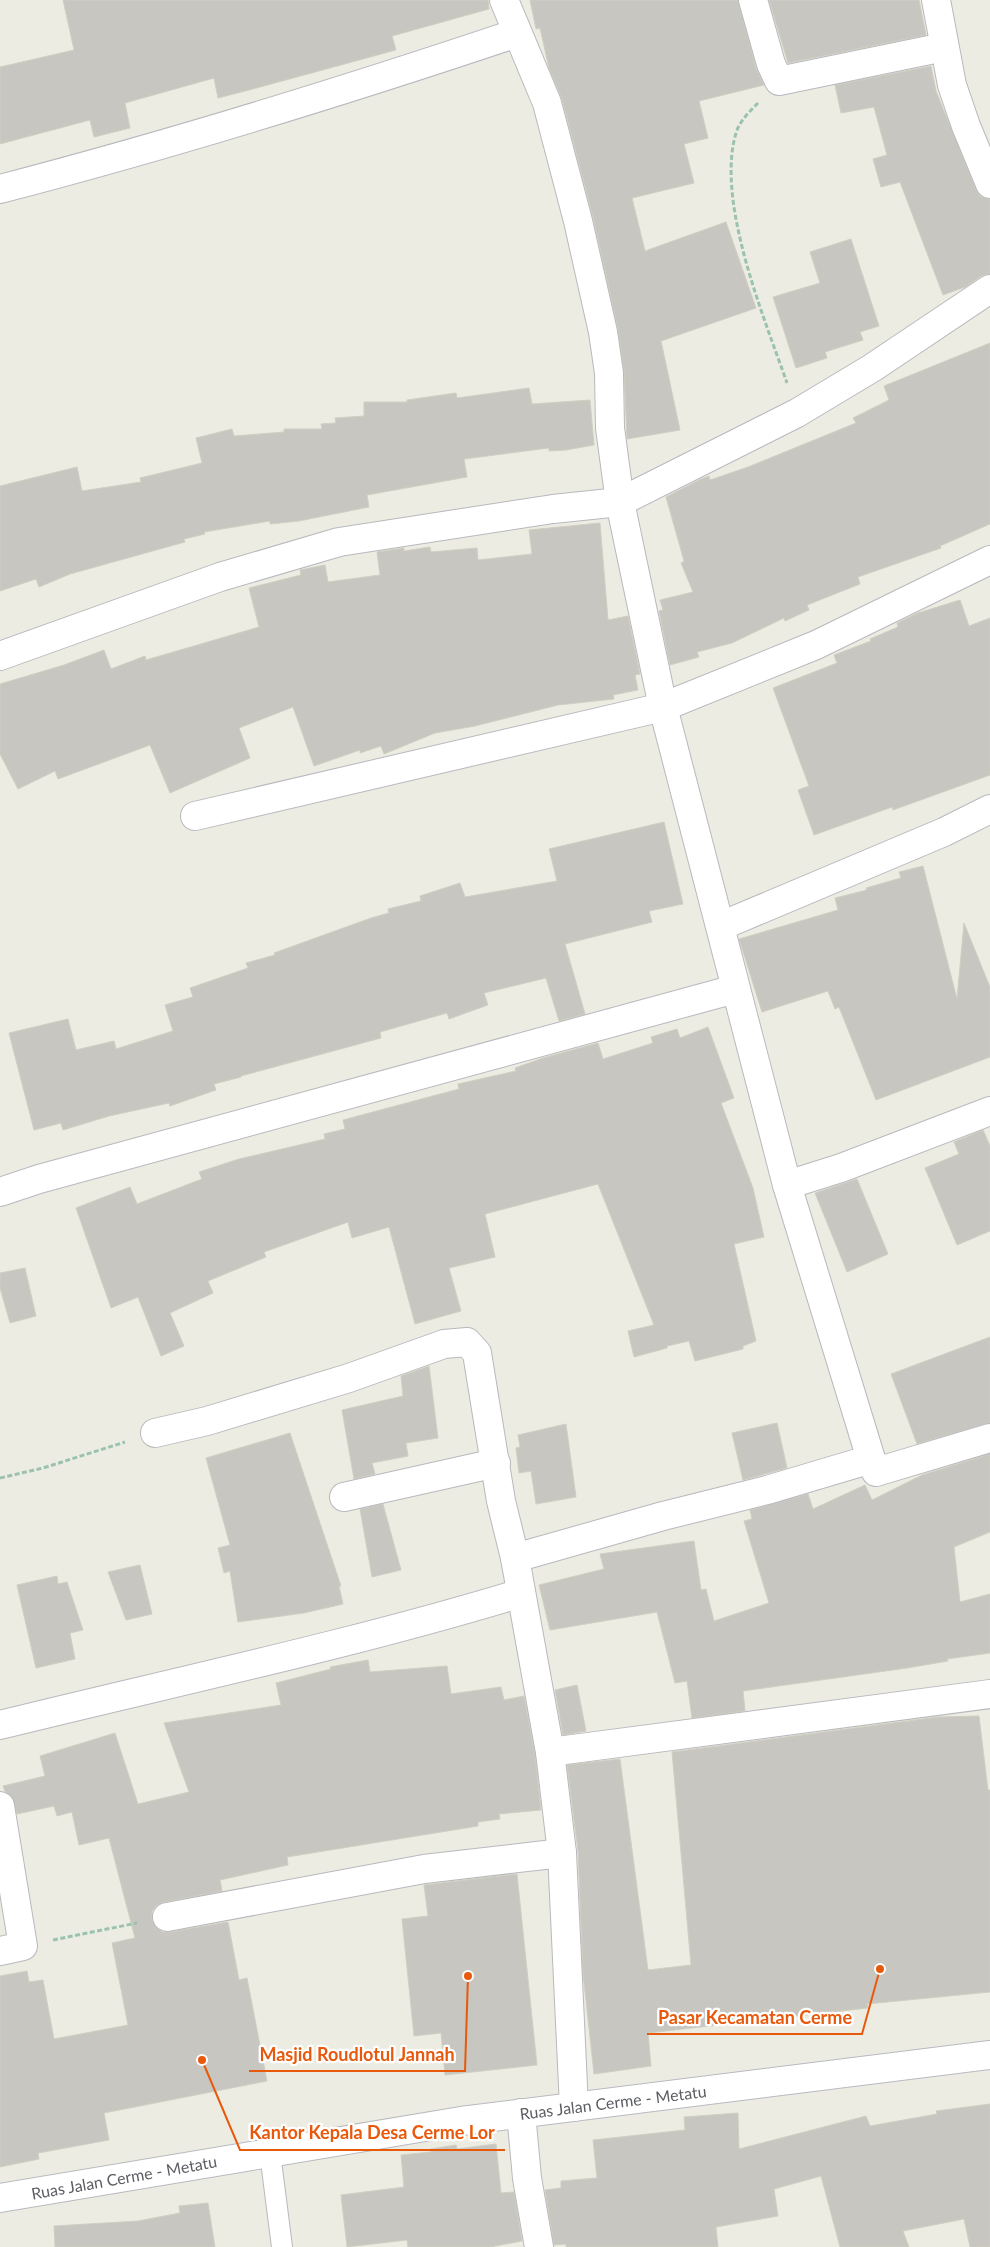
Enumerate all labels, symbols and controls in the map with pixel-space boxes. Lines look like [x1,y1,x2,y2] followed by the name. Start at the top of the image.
[647,2001,862,2034] callout: Pasar Kecamatan Cerme
[658,2006,852,2028] text: Pasar Kecamatan Cerme
[249,2038,465,2071] callout: Masjid Roudlotul Jannah
[259,2043,455,2065] text: Masjid Roudlotul Jannah
[519,2081,707,2123] street label: Ruas Jalan Cerme - Metatu
[240,2117,505,2150] callout: Kantor Kepala Desa Cerme Lor
[249,2121,495,2143] text: Kantor Kepala Desa Cerme Lor
[30,2151,218,2203] street label: Ruas Jalan Cerme - Metatu

